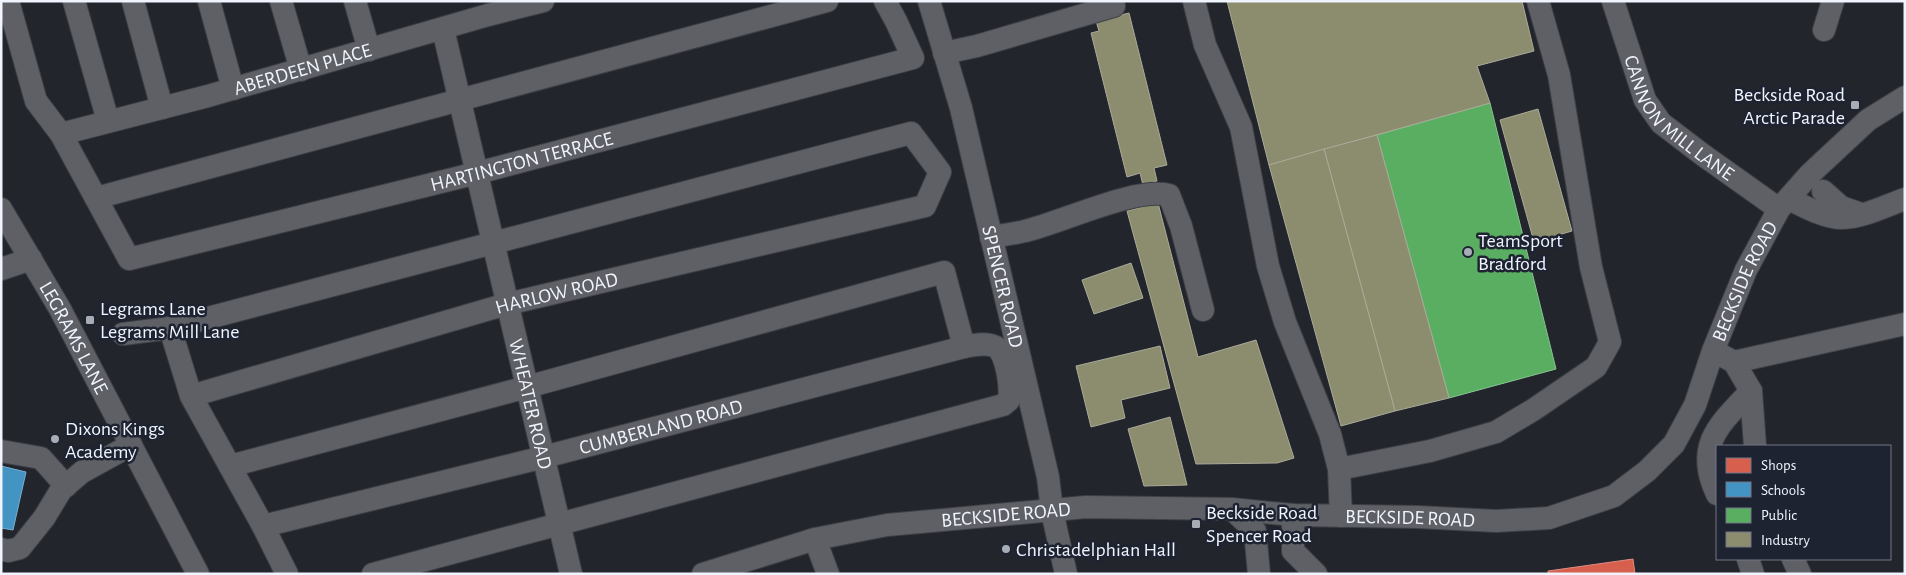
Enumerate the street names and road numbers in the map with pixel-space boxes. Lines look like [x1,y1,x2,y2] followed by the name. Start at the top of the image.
[231,40,374,99] street label: ABERDEEN PLACE
[1620,53,1738,185] street label: CANNON MILL LANE
[428,129,615,195] street label: HARTINGTON TERRACE
[1709,218,1781,344] street label: BECKSIDE ROAD
[978,223,1026,350] street label: SPENCER ROAD
[493,269,620,318] street label: HARLOW ROAD
[35,278,112,398] street label: LEGRAMS LANE
[505,337,555,471] street label: WHEATER ROAD
[577,396,745,458] street label: CUMBERLAND ROAD
[940,499,1072,531] street label: BECKSIDE ROAD
[1345,507,1476,531] street label: BECKSIDE ROAD

